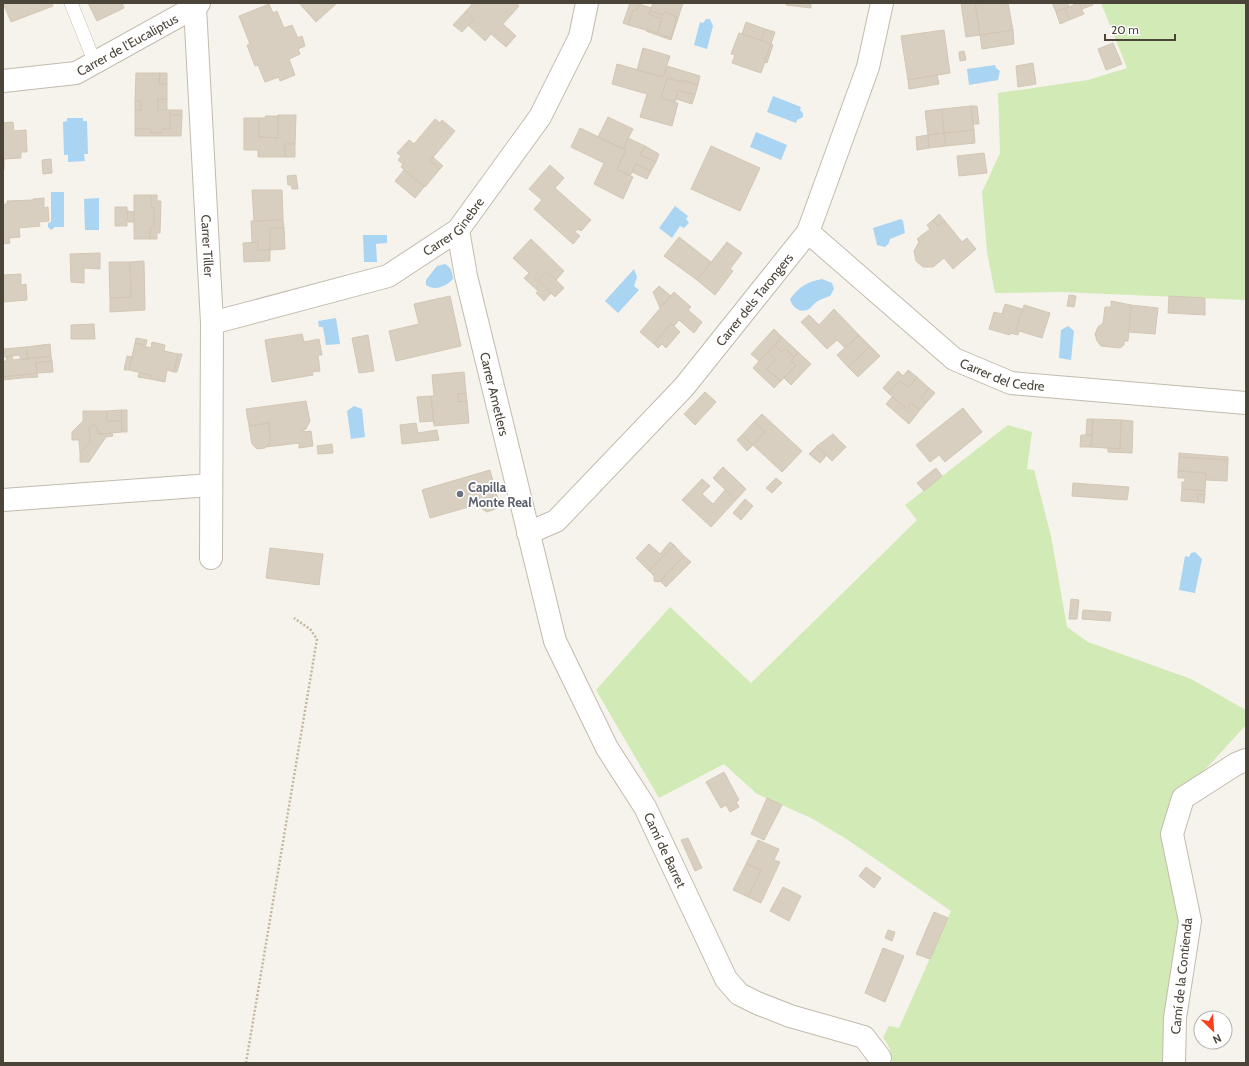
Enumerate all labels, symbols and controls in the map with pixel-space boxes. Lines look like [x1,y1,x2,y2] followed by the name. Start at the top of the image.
[74,10,181,79] street label: Carrer de l'Eucaliptus
[1105,16,1175,42] scale bar
[1111,22,1139,37] text: 20 m
[420,194,487,259] street label: Carrer Ginebre
[198,214,218,278] street label: Carrer Tiller
[712,249,797,349] street label: Carrer dels Tarongers
[477,350,513,438] street label: Carrer Ametlers
[958,354,1046,394] street label: Carrer del Cedre
[468,479,532,510] place label: Capilla Monte Real
[455,489,465,499] marker: Capilla Monte Real
[641,810,690,891] street label: Camí de Barret
[1167,916,1195,1035] street label: Camí de la Contienda
[1193,1010,1233,1050] north arrow
[1211,1031,1224,1047] text: N

